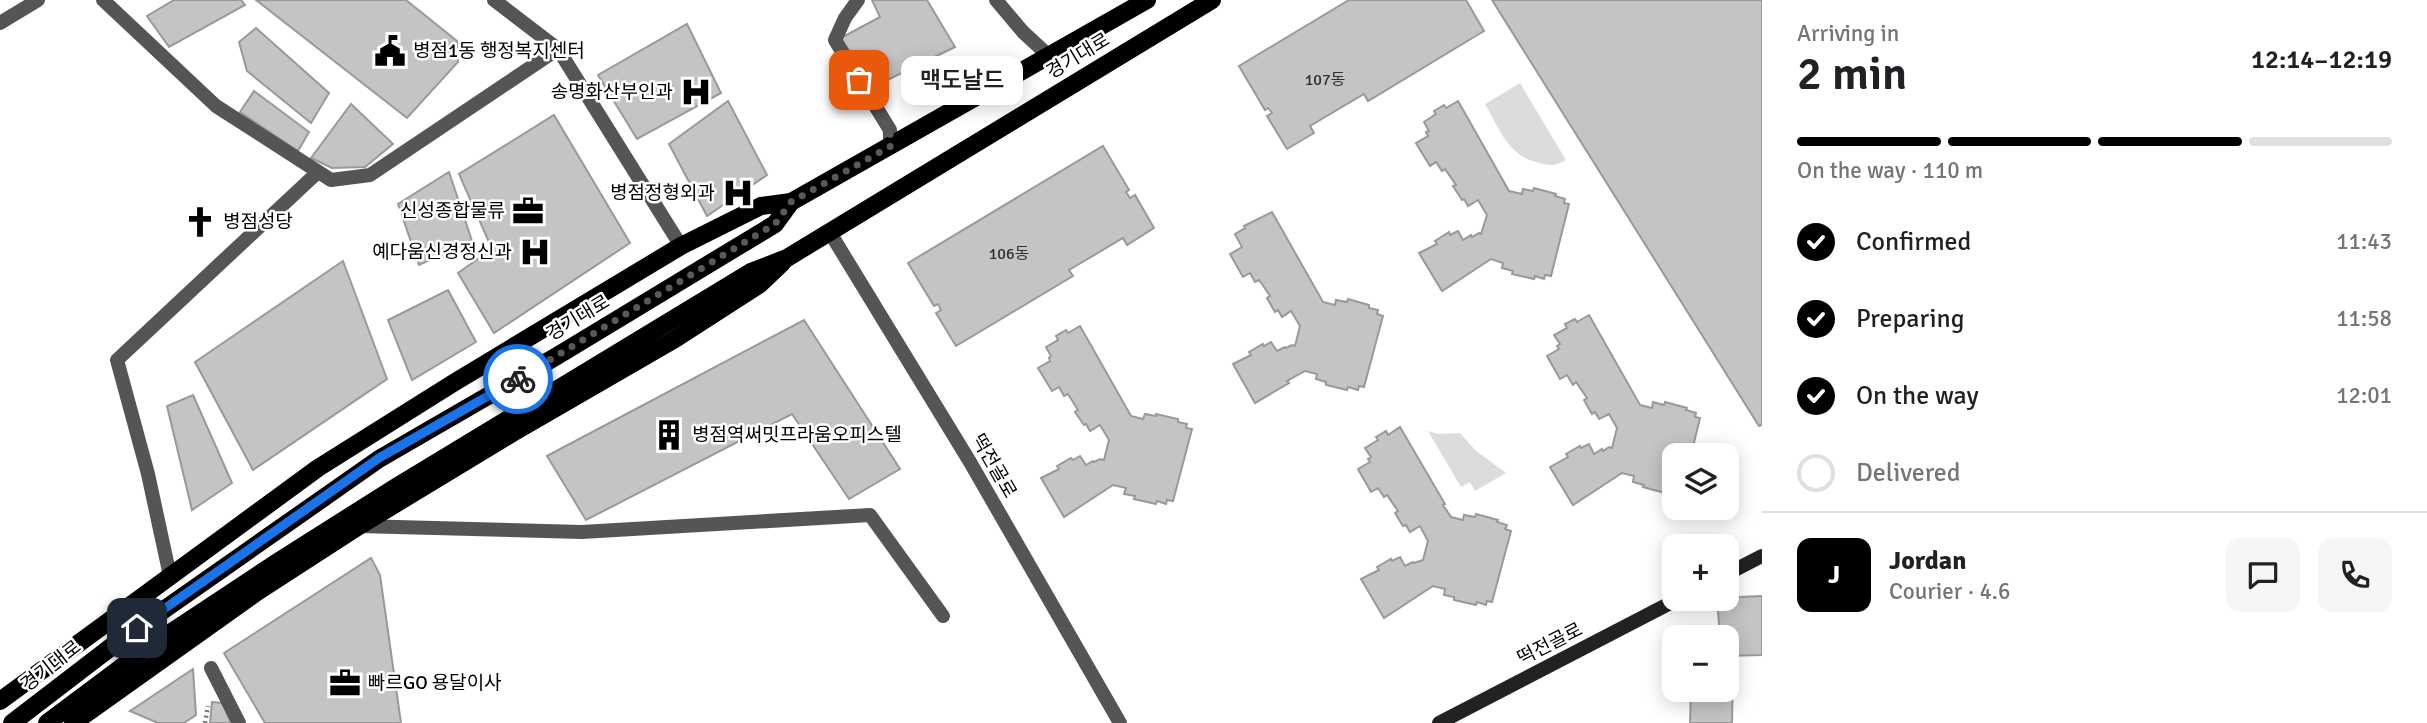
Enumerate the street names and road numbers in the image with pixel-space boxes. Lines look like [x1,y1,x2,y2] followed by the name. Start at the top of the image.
[1042,28,1114,84] street label: 경기대로
[542,290,614,346] street label: 경기대로
[966,430,1022,502] street label: 떡전골로
[1513,617,1587,671] street label: 떡전골로
[16,635,86,697] street label: 경기대로

